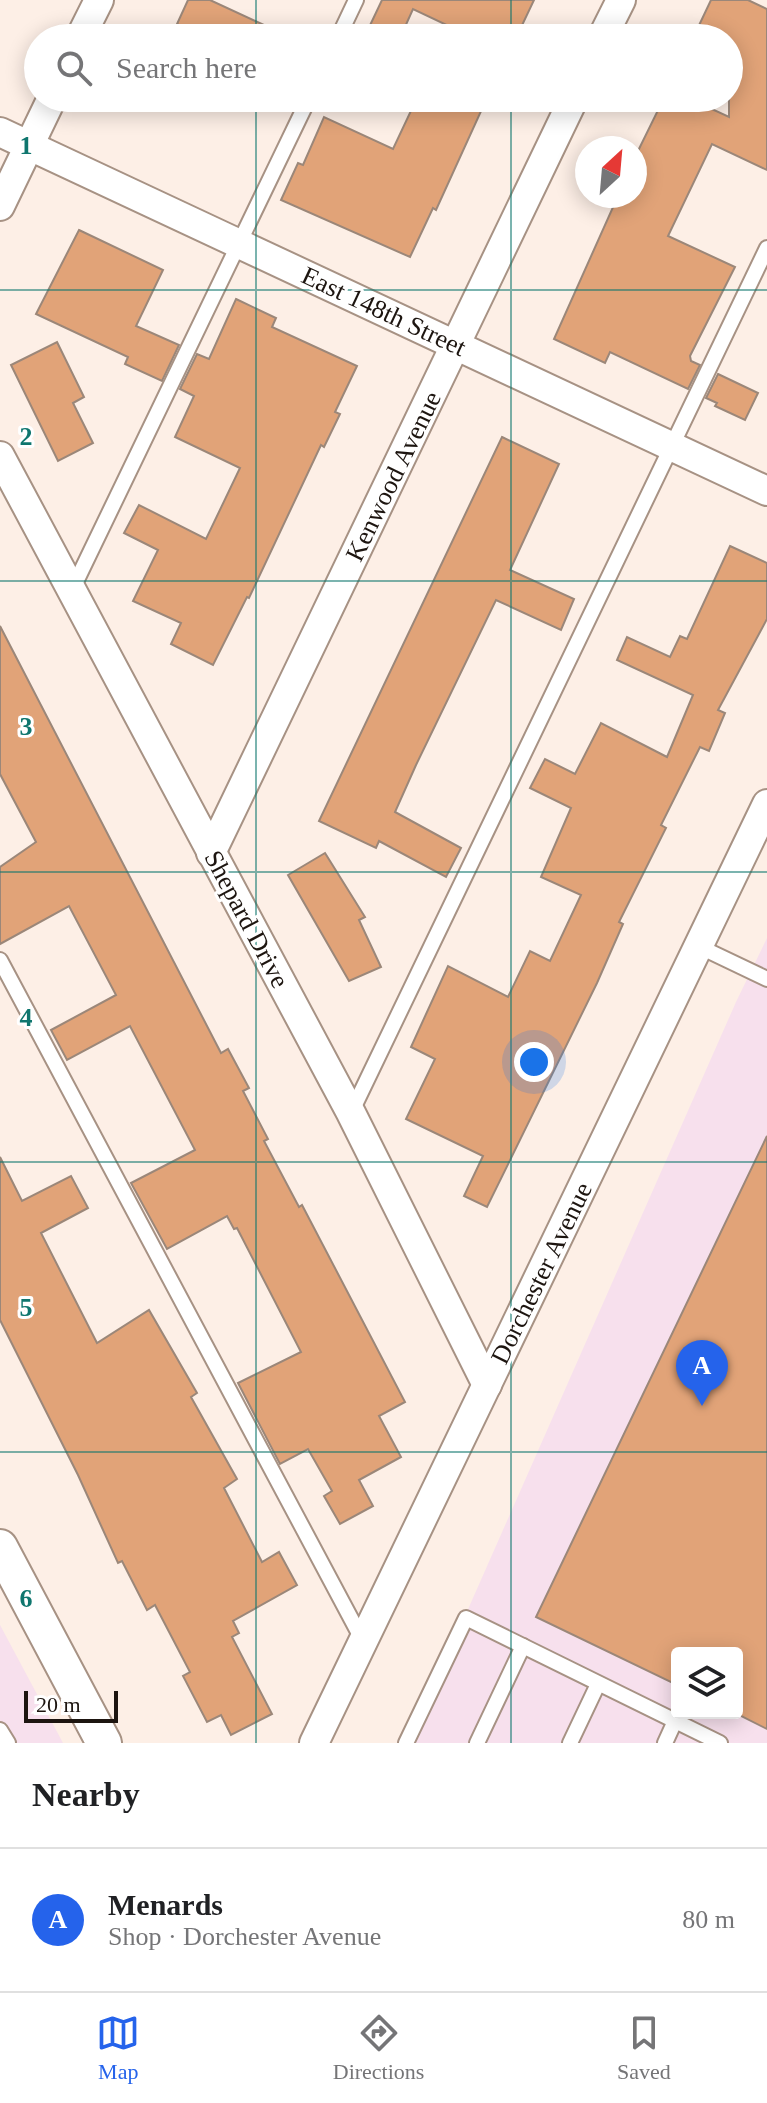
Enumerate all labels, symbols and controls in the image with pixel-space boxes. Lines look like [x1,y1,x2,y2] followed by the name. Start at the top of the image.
[24,24,743,112] search box
[52,46,96,90] icon: search
[116,51,257,84] text: Search here
[20,131,33,160] text: 1
[575,136,647,208] north arrow
[297,261,471,362] street label: East 148th Street
[340,387,447,566] street label: Kenwood Avenue
[20,422,33,451] text: 2
[20,712,33,741] text: 3
[198,846,295,993] street label: Shepard Drive
[20,1003,33,1032] text: 4
[514,1042,554,1082] your location
[485,1178,598,1369] street label: Dorchester Avenue
[20,1293,33,1322] text: 5
[676,1340,728,1406] pin: A
[20,1584,33,1613] text: 6
[671,1647,743,1719] map controls
[671,1647,743,1719] button: layers
[24,1687,118,1723] scale bar
[36,1692,81,1717] text: 20 m
[32,1776,140,1813] text: Nearby
[108,1888,223,1921] text: Menards
[49,1905,67,1934] text: A
[682,1905,735,1934] text: 80 m
[108,1922,381,1951] text: Shop · Dorchester Avenue
[96,2011,140,2085] tab: Map
[333,2011,424,2085] tab: Directions
[617,2011,671,2085] tab: Saved

